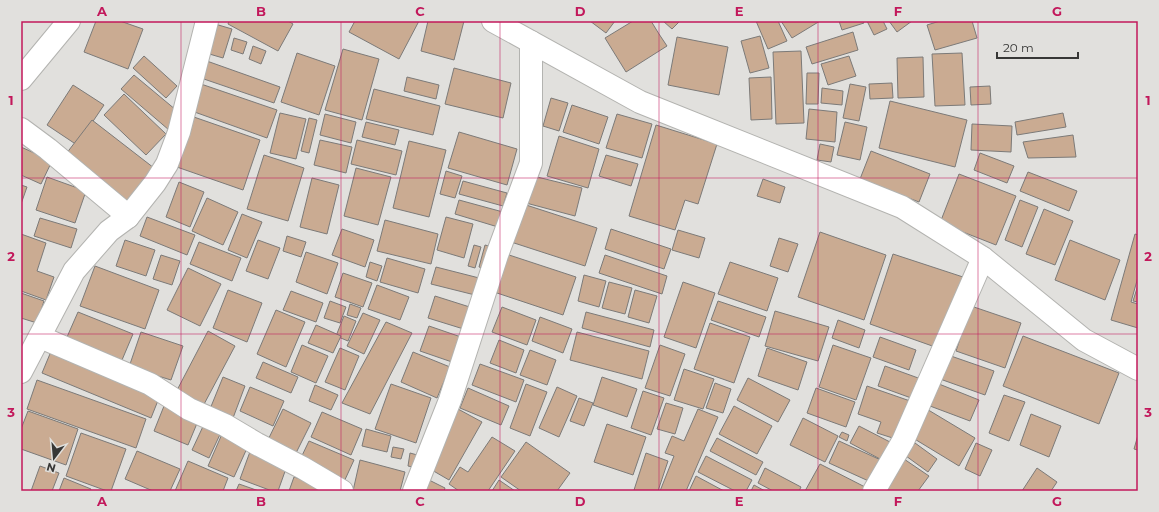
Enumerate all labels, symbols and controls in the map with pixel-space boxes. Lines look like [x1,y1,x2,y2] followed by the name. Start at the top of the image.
[96,3,108,19] text: A
[256,3,266,19] text: B
[415,3,425,19] text: C
[575,3,586,19] text: D
[735,3,744,19] text: E
[894,3,902,19] text: F
[1052,3,1062,19] text: G
[997,34,1078,60] scale bar
[1003,40,1034,55] text: 20 m
[8,92,14,108] text: 1
[1145,92,1151,108] text: 1
[7,248,15,264] text: 2
[1144,248,1152,264] text: 2
[6,404,15,420] text: 3
[1143,404,1152,420] text: 3
[34,438,74,478] north arrow
[45,460,57,476] text: N
[96,493,108,509] text: A
[256,493,266,509] text: B
[415,493,425,509] text: C
[575,493,586,509] text: D
[735,493,744,509] text: E
[894,493,902,509] text: F
[1052,493,1062,509] text: G

